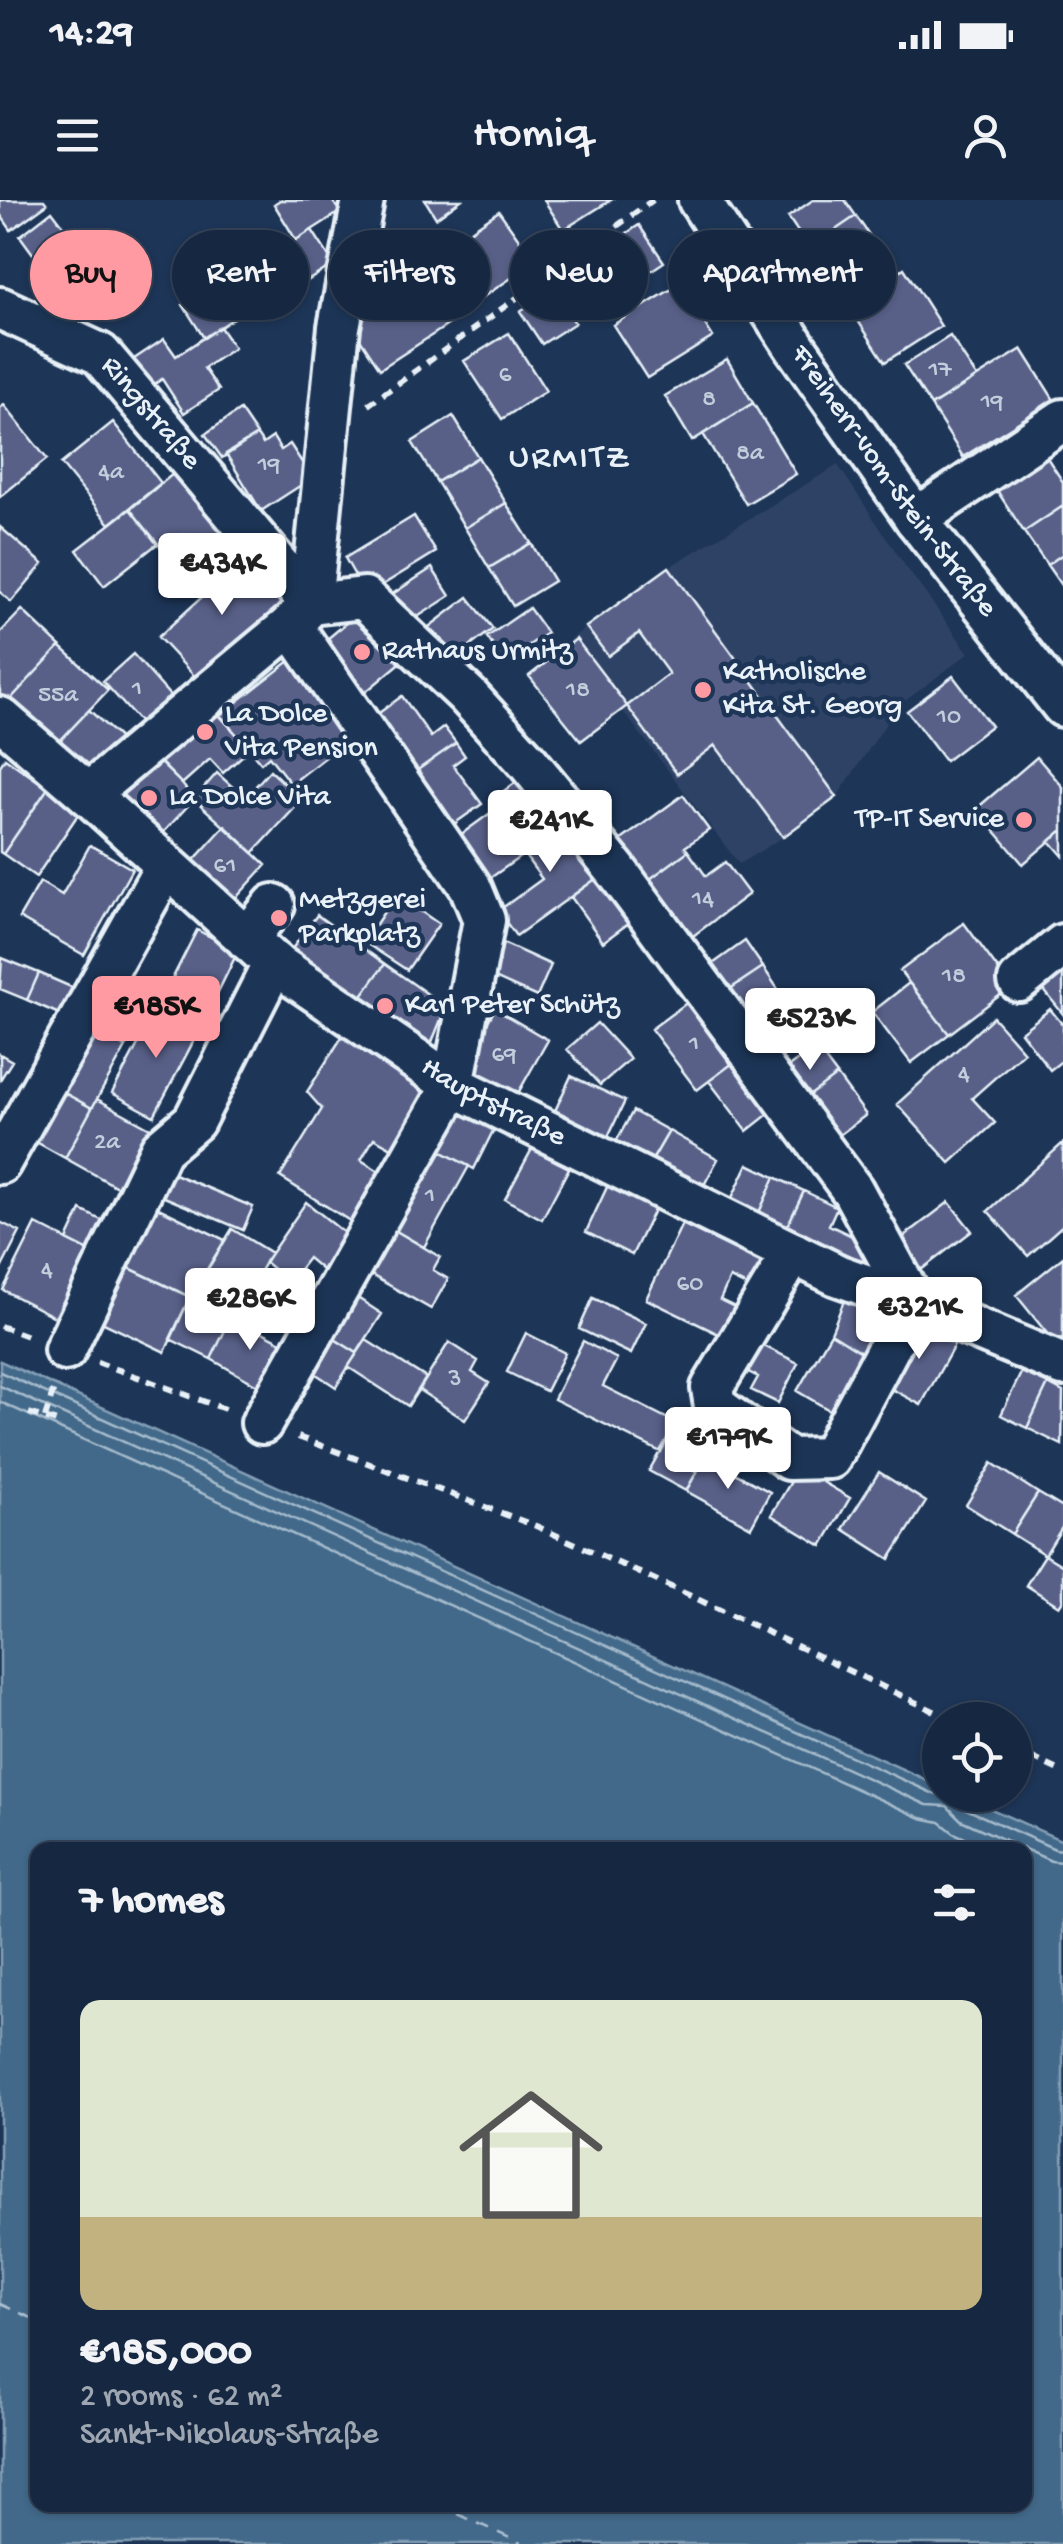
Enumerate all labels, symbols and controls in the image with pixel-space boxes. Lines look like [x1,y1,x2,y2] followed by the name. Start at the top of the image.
[50,13,133,57] text: 14:29
[50,108,105,163] icon: menu
[958,108,1013,163] icon: person
[473,109,590,162] text: Homiq
[30,230,152,320] chip: Buy
[172,230,309,320] chip: Rent
[329,230,490,320] chip: Filters
[510,230,648,320] chip: New
[668,230,896,320] chip: Apartment
[781,338,1005,625] street label: Freiherr-vom-Stein-Straße
[92,350,208,478] street label: Ringstraße
[927,357,953,386] house number: 17
[499,362,512,391] house number: 6
[702,386,716,415] house number: 8
[980,389,1003,418] house number: 19
[509,439,631,480] district label: URMITZ
[736,440,765,469] house number: 8a
[257,452,280,481] house number: 19
[98,459,125,488] house number: 4a
[152,533,292,618] pin: €434K
[180,546,264,584] text: €434K
[382,635,574,670] place label: Rathaus Urmitz
[351,641,373,663] marker: Rathaus Urmitz
[723,656,902,725] place label: Katholische Kita St. Georg
[131,676,142,705] house number: 1
[565,677,590,706] house number: 18
[692,679,714,701] marker: Katholische Kita St. Georg
[38,682,79,711] house number: 55a
[224,698,378,767] place label: La Dolce Vita Pension
[936,704,961,733] house number: 10
[194,721,216,743] marker: La Dolce Vita Pension
[169,781,332,816] place label: La Dolce Vita
[138,787,160,809] marker: La Dolce Vita
[480,790,620,875] pin: €241K
[510,803,590,841] text: €241K
[853,803,1005,838] place label: TP-IT Service
[1013,809,1035,831] marker: TP-IT Service
[214,853,236,882] house number: 61
[298,884,426,953] place label: Metzgerei Parkplatz
[691,886,714,915] house number: 14
[268,907,290,929] marker: Metzgerei Parkplatz
[941,963,966,992] house number: 18
[86,976,226,1061] pin: €185K
[740,988,880,1073] pin: €523K
[114,989,198,1027] text: €185K
[405,989,621,1024] place label: Karl Peter Schütz
[374,995,396,1017] marker: Karl Peter Schütz
[767,1001,853,1039] text: €523K
[688,1031,699,1060] house number: 1
[491,1042,517,1071] house number: 69
[414,1050,572,1156] street label: Hauptstraße
[958,1061,970,1090] house number: 4
[94,1129,121,1158] house number: 2a
[424,1183,435,1212] house number: 1
[41,1257,53,1286] house number: 4
[180,1268,320,1353] pin: €286K
[677,1271,703,1300] house number: 60
[849,1277,989,1362] pin: €321K
[207,1281,293,1319] text: €286K
[878,1290,960,1328] text: €321K
[448,1366,461,1395] house number: 3
[658,1407,798,1492] pin: €179K
[687,1420,769,1458] text: €179K
[922,1702,1032,1812] map controls
[922,1702,1032,1812] button: locate
[927,1875,982,1930] icon: filters
[80,1878,223,1927] text: 7 homes
[441,2065,621,2245] icon: home
[80,2330,252,2379] text: €185,000
[80,2379,282,2417] text: 2 rooms · 62 m²
[80,2417,379,2455] text: Sankt-Nikolaus-Straße

